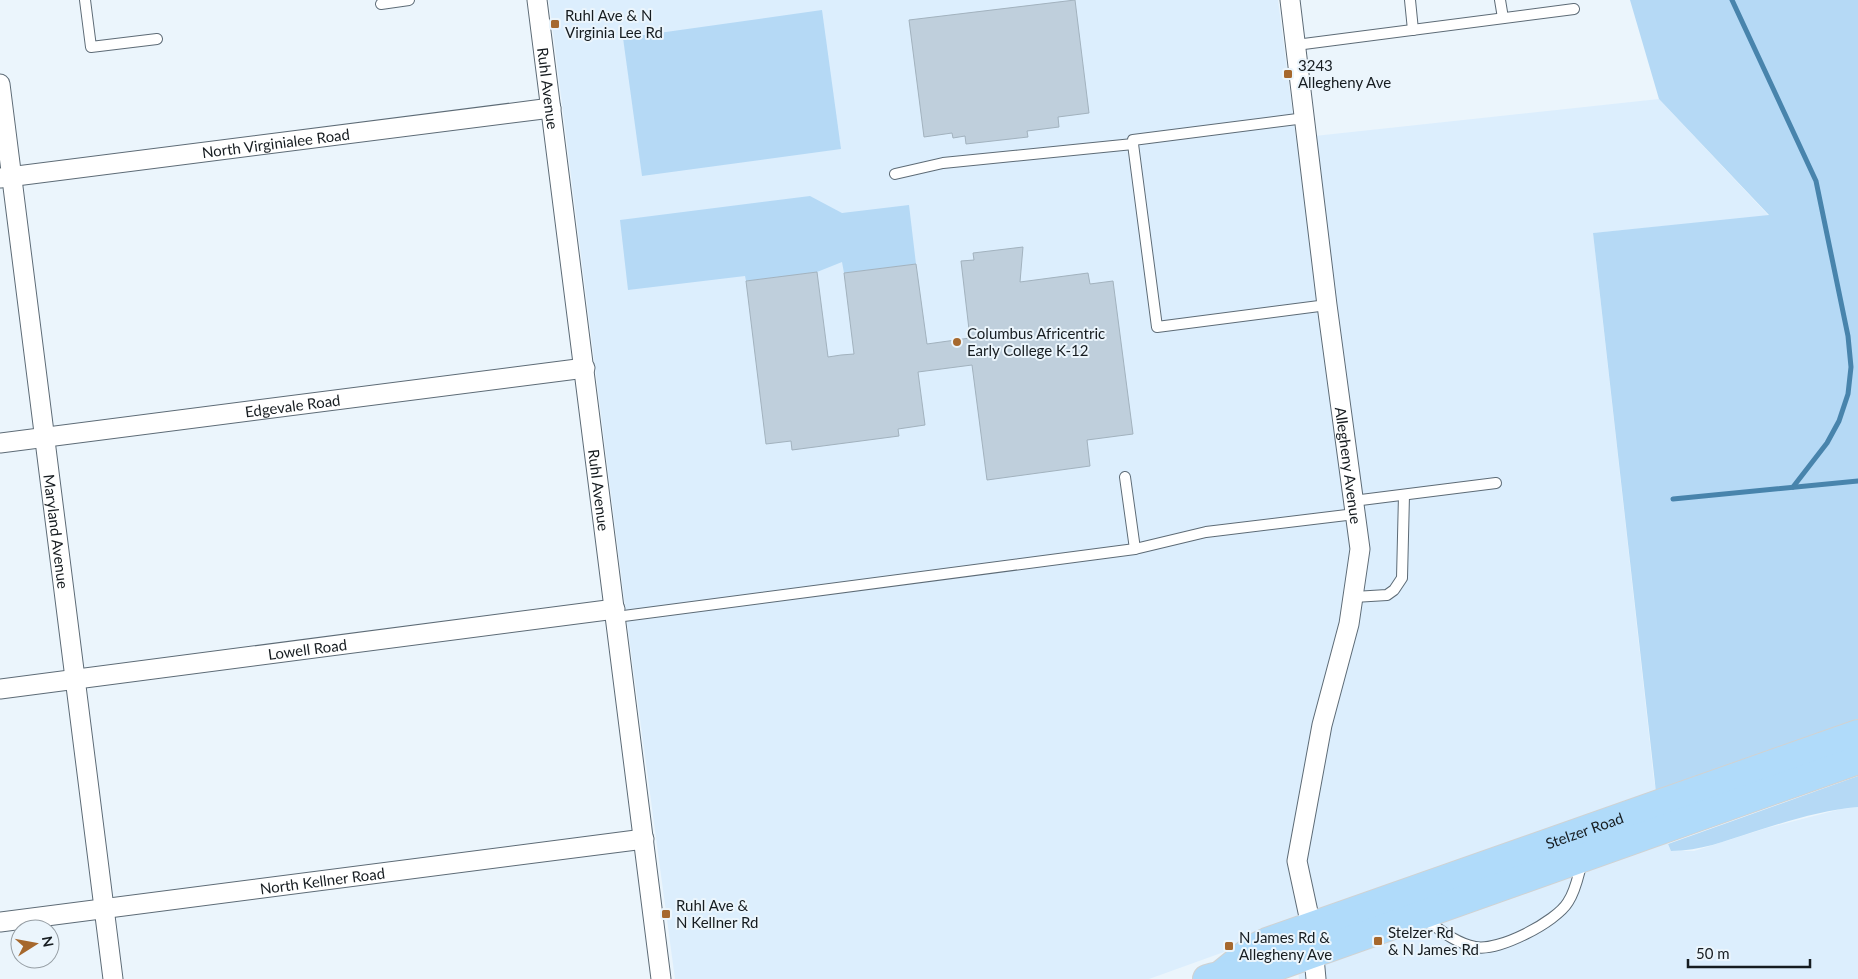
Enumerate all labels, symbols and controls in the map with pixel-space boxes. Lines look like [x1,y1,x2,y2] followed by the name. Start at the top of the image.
[565,6,663,41] place label: Ruhl Ave & N Virginia Lee Rd
[549,18,561,30] marker: Ruhl Ave & N Virginia Lee Rd
[534,46,562,130] street label: Ruhl Avenue
[1298,56,1391,91] place label: 3243 Allegheny Ave
[1282,68,1294,80] marker: 3243 Allegheny Ave
[201,125,351,161] street label: North Virginialee Road
[967,324,1105,359] place label: Columbus Africentric Early College K-12
[951,336,963,348] marker: Columbus Africentric Early College K-12
[244,390,341,421] street label: Edgevale Road
[1332,406,1366,525] street label: Allegheny Avenue
[585,448,613,532] street label: Ruhl Avenue
[40,473,73,590] street label: Maryland Avenue
[267,635,348,663] street label: Lowell Road
[1543,808,1626,852] street label: Stelzer Road
[259,863,386,897] street label: North Kellner Road
[676,896,758,931] place label: Ruhl Ave & N Kellner Rd
[660,908,672,920] marker: Ruhl Ave & N Kellner Rd
[10,919,60,969] north arrow
[1388,923,1479,958] place label: Stelzer Rd & N James Rd
[1239,928,1332,963] place label: N James Rd & Allegheny Ave
[39,935,58,948] text: N
[1372,935,1384,947] marker: Stelzer Rd & N James Rd
[1688,936,1810,968] scale bar
[1223,940,1235,952] marker: N James Rd & Allegheny Ave
[1696,944,1730,962] text: 50 m

